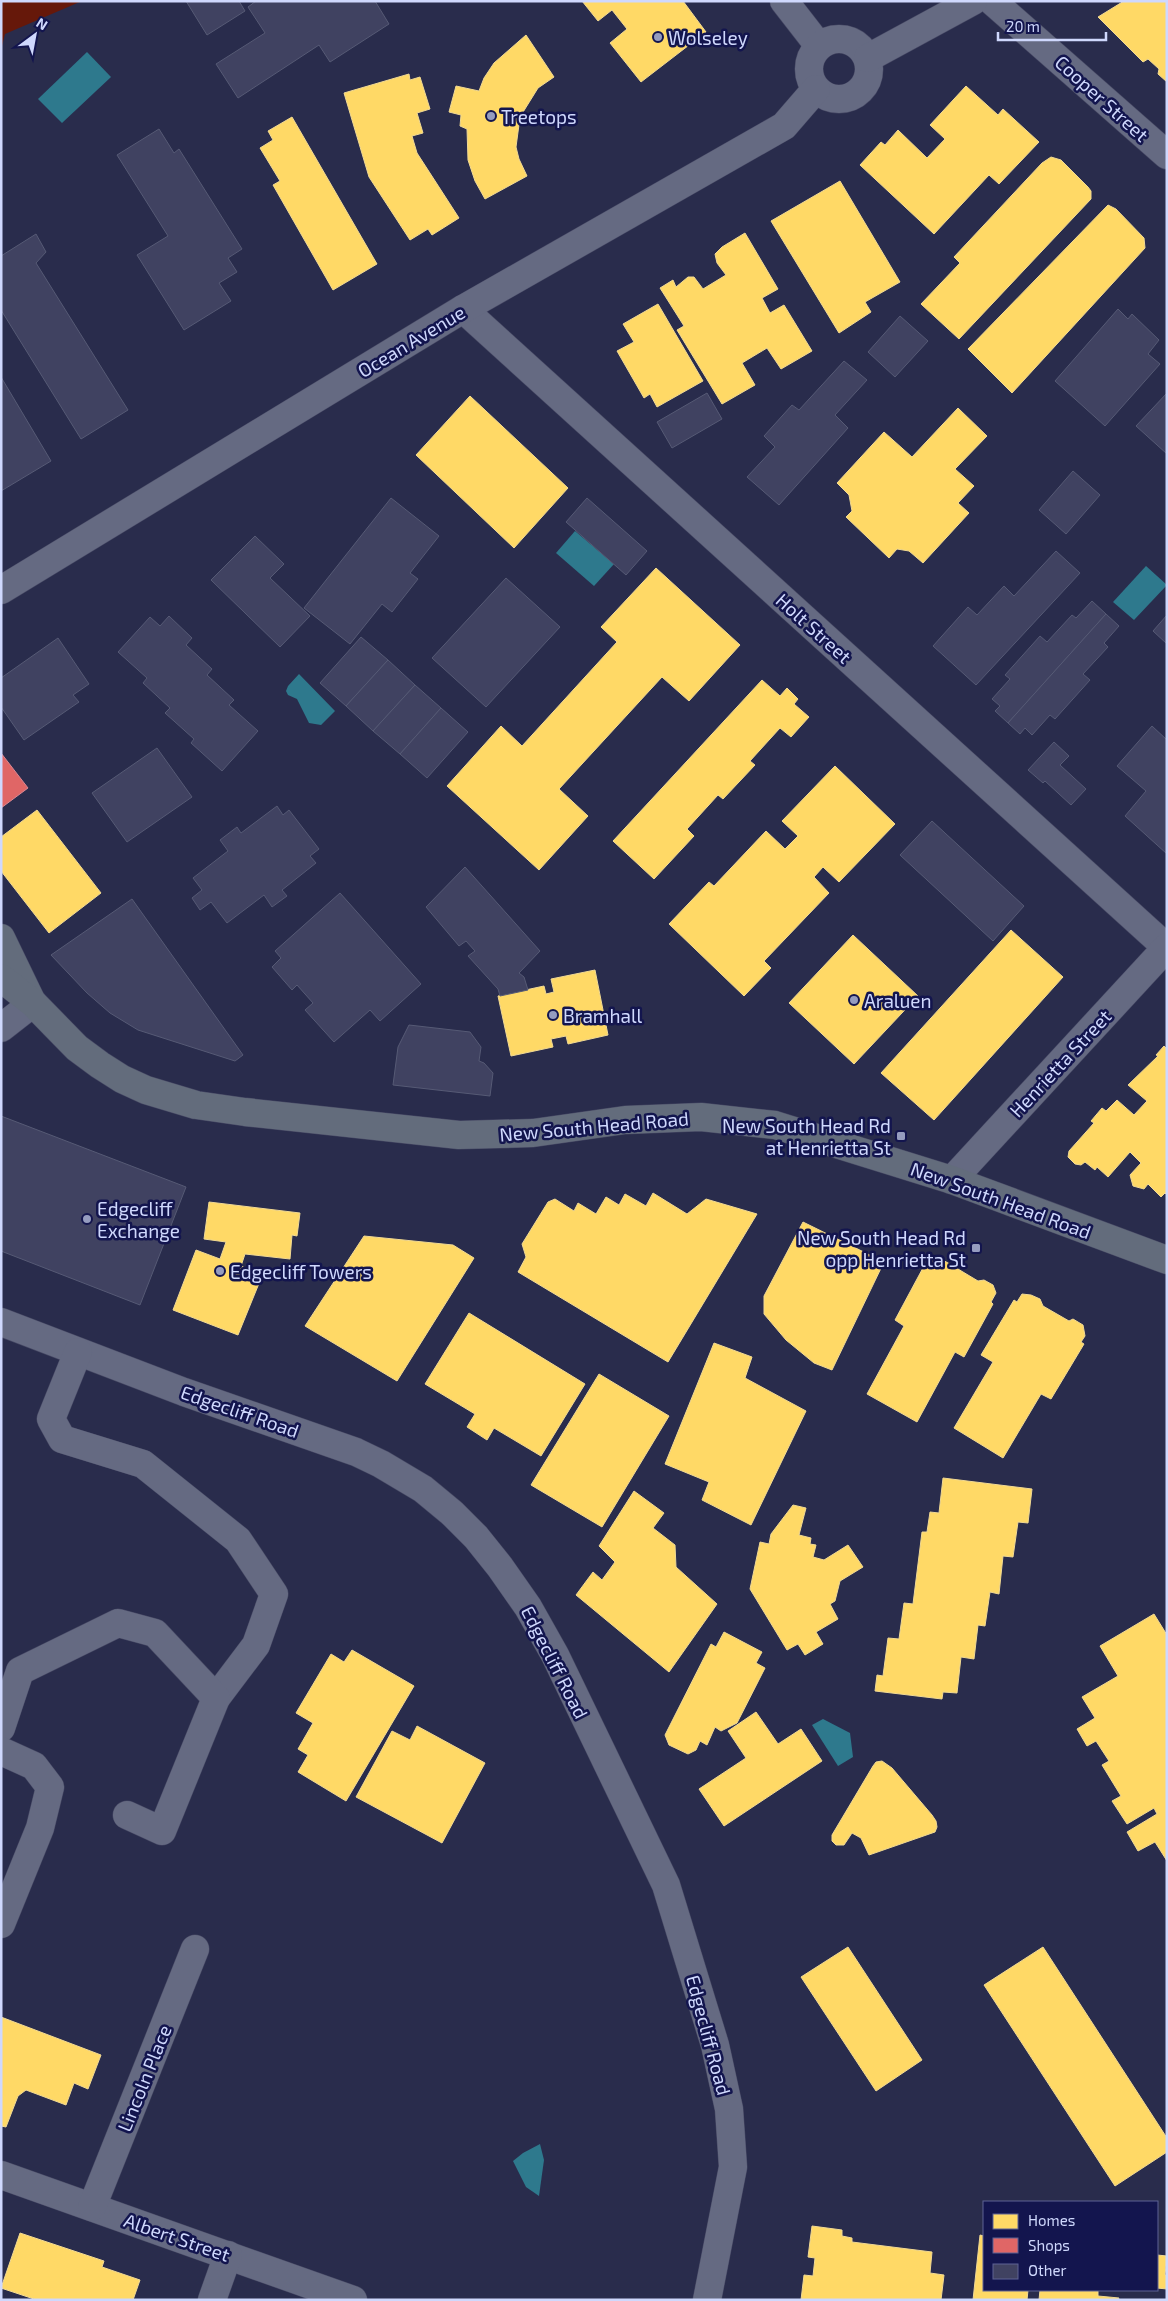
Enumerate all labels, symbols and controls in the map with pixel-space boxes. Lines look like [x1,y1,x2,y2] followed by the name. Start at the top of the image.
[10,10,60,60] north arrow
[998,10,1106,42] scale bar
[33,14,51,33] text: N
[1006,17,1040,35] text: 20 m
[668,26,748,49] place label: Wolseley
[652,31,664,43] marker: Wolseley
[1050,50,1154,146] street label: Cooper Street
[501,105,577,128] place label: Treetops
[485,110,497,122] marker: Treetops
[353,300,469,382] street label: Ocean Avenue
[772,588,856,668] street label: Holt Street
[864,989,932,1012] place label: Araluen
[848,994,860,1006] marker: Araluen
[563,1004,643,1027] place label: Bramhall
[1004,1005,1116,1121] street label: Henrietta Street
[547,1009,559,1021] marker: Bramhall
[498,1106,690,1146] street label: New South Head Road
[722,1114,891,1159] place label: New South Head Rd at Henrietta St
[895,1130,907,1142] marker: New South Head Rd at Henrietta St
[908,1157,1094,1243] street label: New South Head Road
[97,1197,180,1242] place label: Edgecliff Exchange
[81,1213,93,1225] marker: Edgecliff Exchange
[797,1226,966,1271] place label: New South Head Rd opp Henrietta St
[970,1242,982,1254] marker: New South Head Rd opp Henrietta St
[230,1260,372,1283] place label: Edgecliff Towers
[214,1265,226,1277] marker: Edgecliff Towers
[178,1380,302,1442] street label: Edgecliff Road
[517,1602,593,1722] street label: Edgecliff Road
[682,1972,736,2098] street label: Edgecliff Road
[112,2021,176,2135] street label: Lincoln Place
[983,2201,1158,2291] legend
[121,2208,233,2266] street label: Albert Street
[1028,2211,1075,2229] text: Homes
[1028,2236,1070,2254] text: Shops
[1028,2261,1067,2279] text: Other

